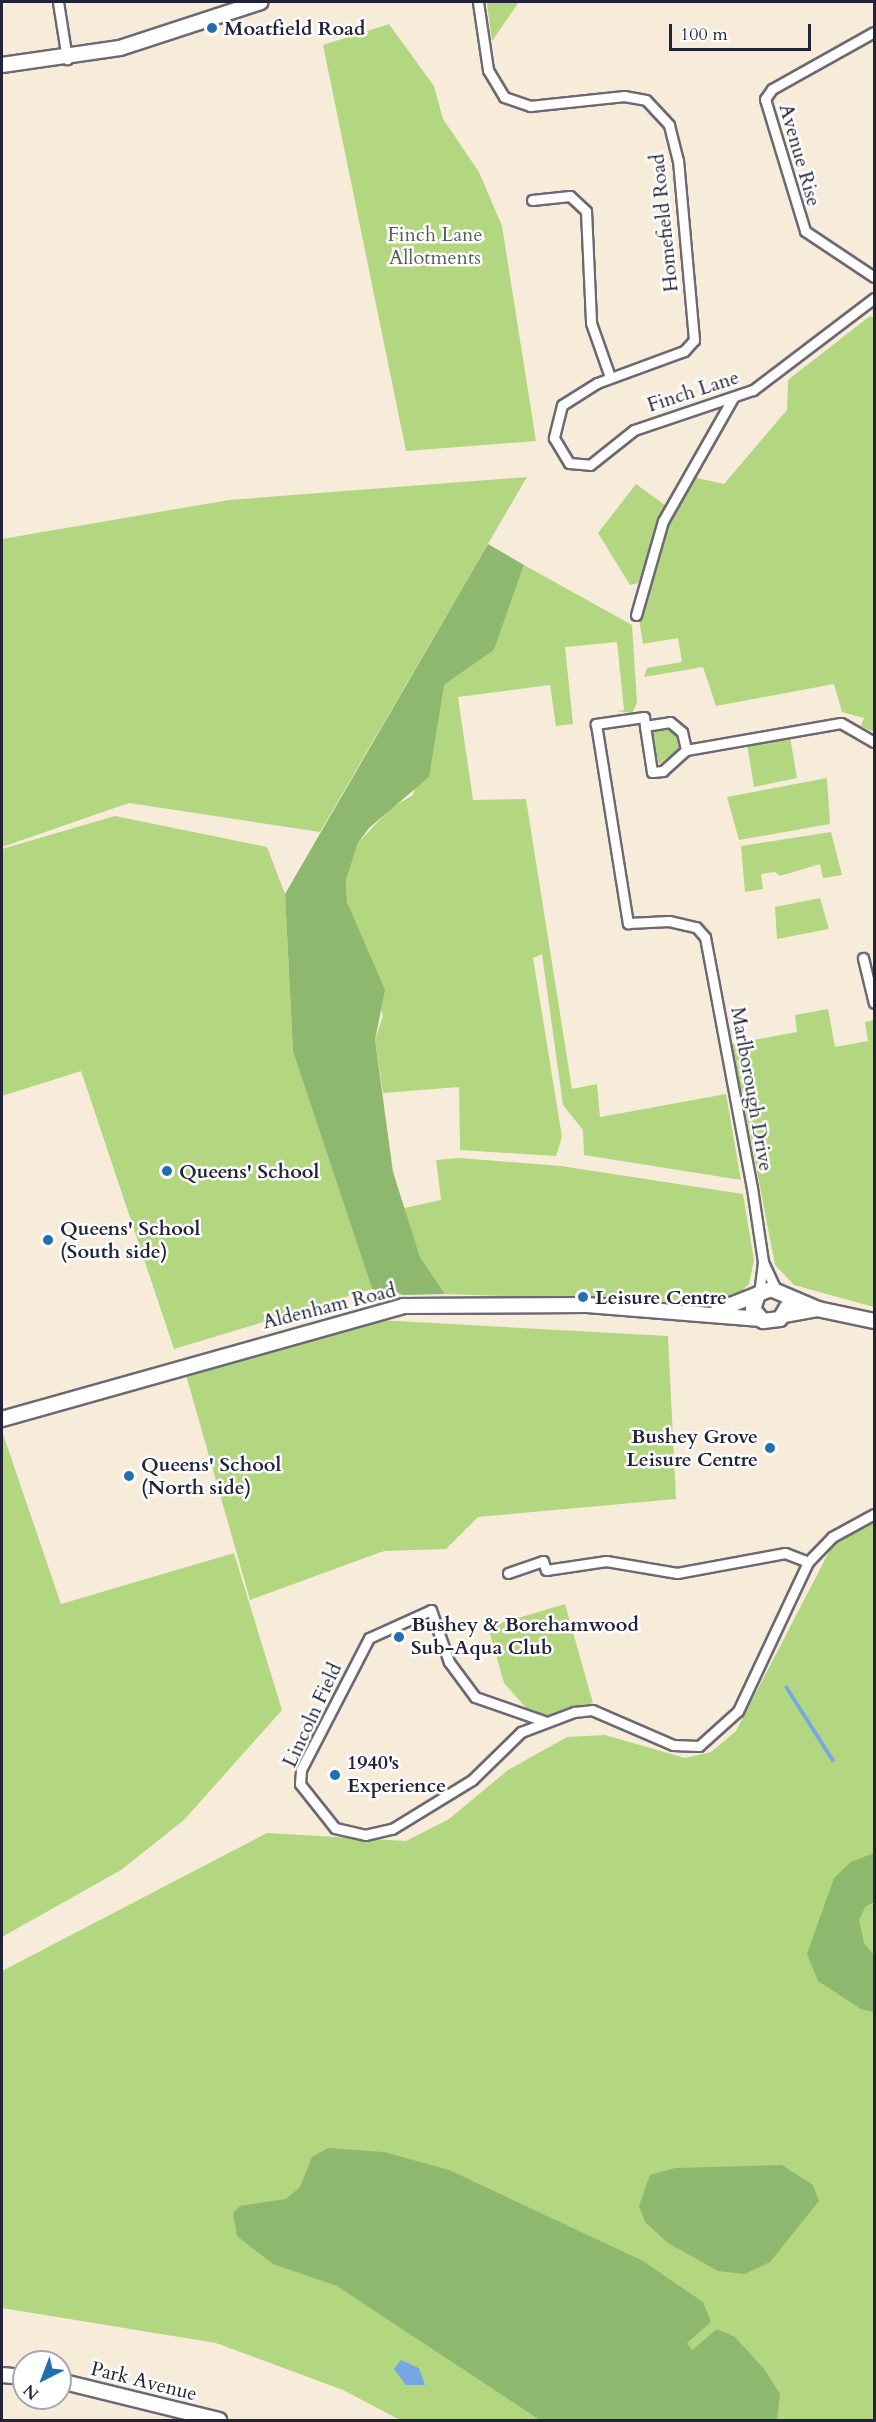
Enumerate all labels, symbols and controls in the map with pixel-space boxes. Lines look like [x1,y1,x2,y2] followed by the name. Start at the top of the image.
[672,12,814,50] scale bar
[224,16,365,40] place label: Moatfield Road
[205,21,219,35] marker: Moatfield Road
[680,22,728,47] text: 100 m
[774,101,826,209] street label: Avenue Rise
[645,153,683,293] street label: Homefield Road
[387,223,483,270] park label: Finch Lane Allotments
[644,365,742,417] street label: Finch Lane
[726,1005,778,1173] street label: Marlborough Drive
[179,1159,319,1183] place label: Queens' School
[160,1164,174,1178] marker: Queens' School
[60,1216,200,1263] place label: Queens' School (South side)
[41,1233,55,1247] marker: Queens' School (South side)
[260,1278,398,1334] street label: Aldenham Road
[595,1285,727,1309] place label: Leisure Centre
[576,1290,590,1304] marker: Leisure Centre
[626,1424,758,1471] place label: Bushey Grove Leisure Centre
[763,1441,777,1455] marker: Bushey Grove Leisure Centre
[141,1452,281,1499] place label: Queens' School (North side)
[122,1469,136,1483] marker: Queens' School (North side)
[411,1613,639,1660] place label: Bushey & Borehamwood Sub-Aqua Club
[392,1630,406,1644] marker: Bushey & Borehamwood Sub-Aqua Club
[277,1659,347,1771] street label: Lincoln Field
[347,1751,446,1798] place label: 1940's Experience
[328,1768,342,1782] marker: 1940's Experience
[12,2350,72,2410] north arrow
[88,2356,200,2406] street label: Park Avenue
[19,2379,44,2405] text: N

